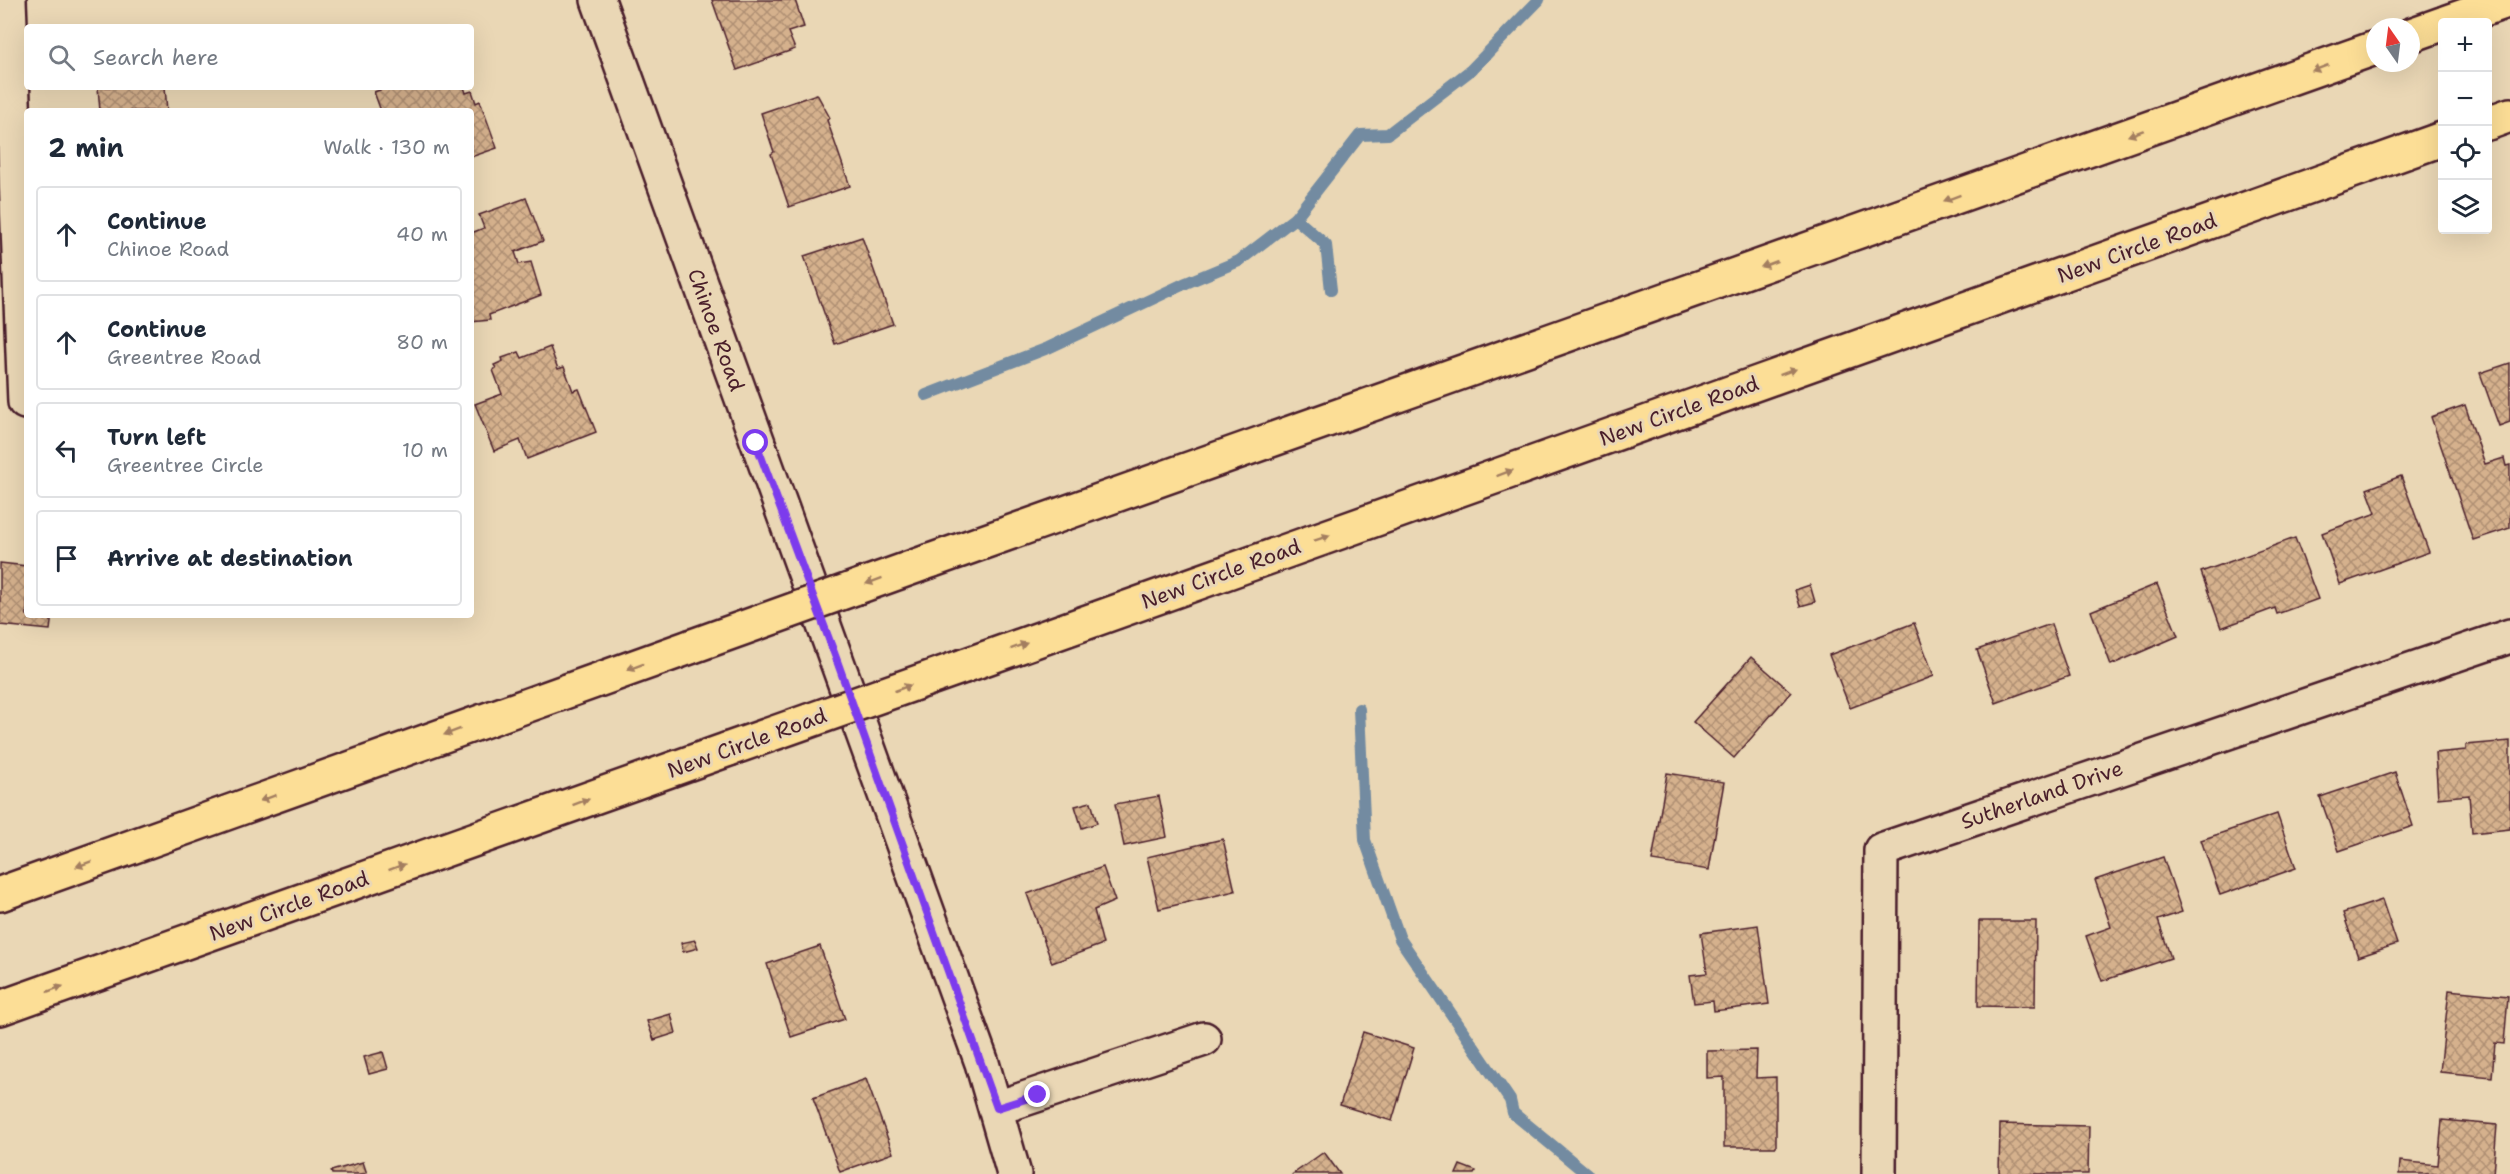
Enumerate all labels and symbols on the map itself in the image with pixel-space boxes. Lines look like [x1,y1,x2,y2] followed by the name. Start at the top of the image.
[2366,18,2420,72] north arrow
[2311,63,2329,73] one-way arrow
[2127,128,2145,138] one-way arrow
[1943,194,1961,204] one-way arrow
[2053,206,2221,290] street label: New Circle Road
[1760,259,1778,269] one-way arrow
[681,265,751,395] street label: Chinoe Road
[1779,367,1797,377] one-way arrow
[1595,369,1763,453] street label: New Circle Road
[742,429,768,455] route start
[1496,467,1514,477] one-way arrow
[1137,532,1305,616] street label: New Circle Road
[1313,533,1331,543] one-way arrow
[865,577,883,587] one-way arrow
[1010,641,1028,651] one-way arrow
[626,662,644,672] one-way arrow
[894,682,912,692] one-way arrow
[663,701,831,785] street label: New Circle Road
[442,728,460,738] one-way arrow
[1957,754,2127,836] street label: Sutherland Drive
[259,794,277,804] one-way arrow
[572,796,590,806] one-way arrow
[75,859,93,869] one-way arrow
[388,862,406,872] one-way arrow
[205,864,373,948] street label: New Circle Road
[46,983,64,993] one-way arrow
[1024,1081,1050,1107] route end

